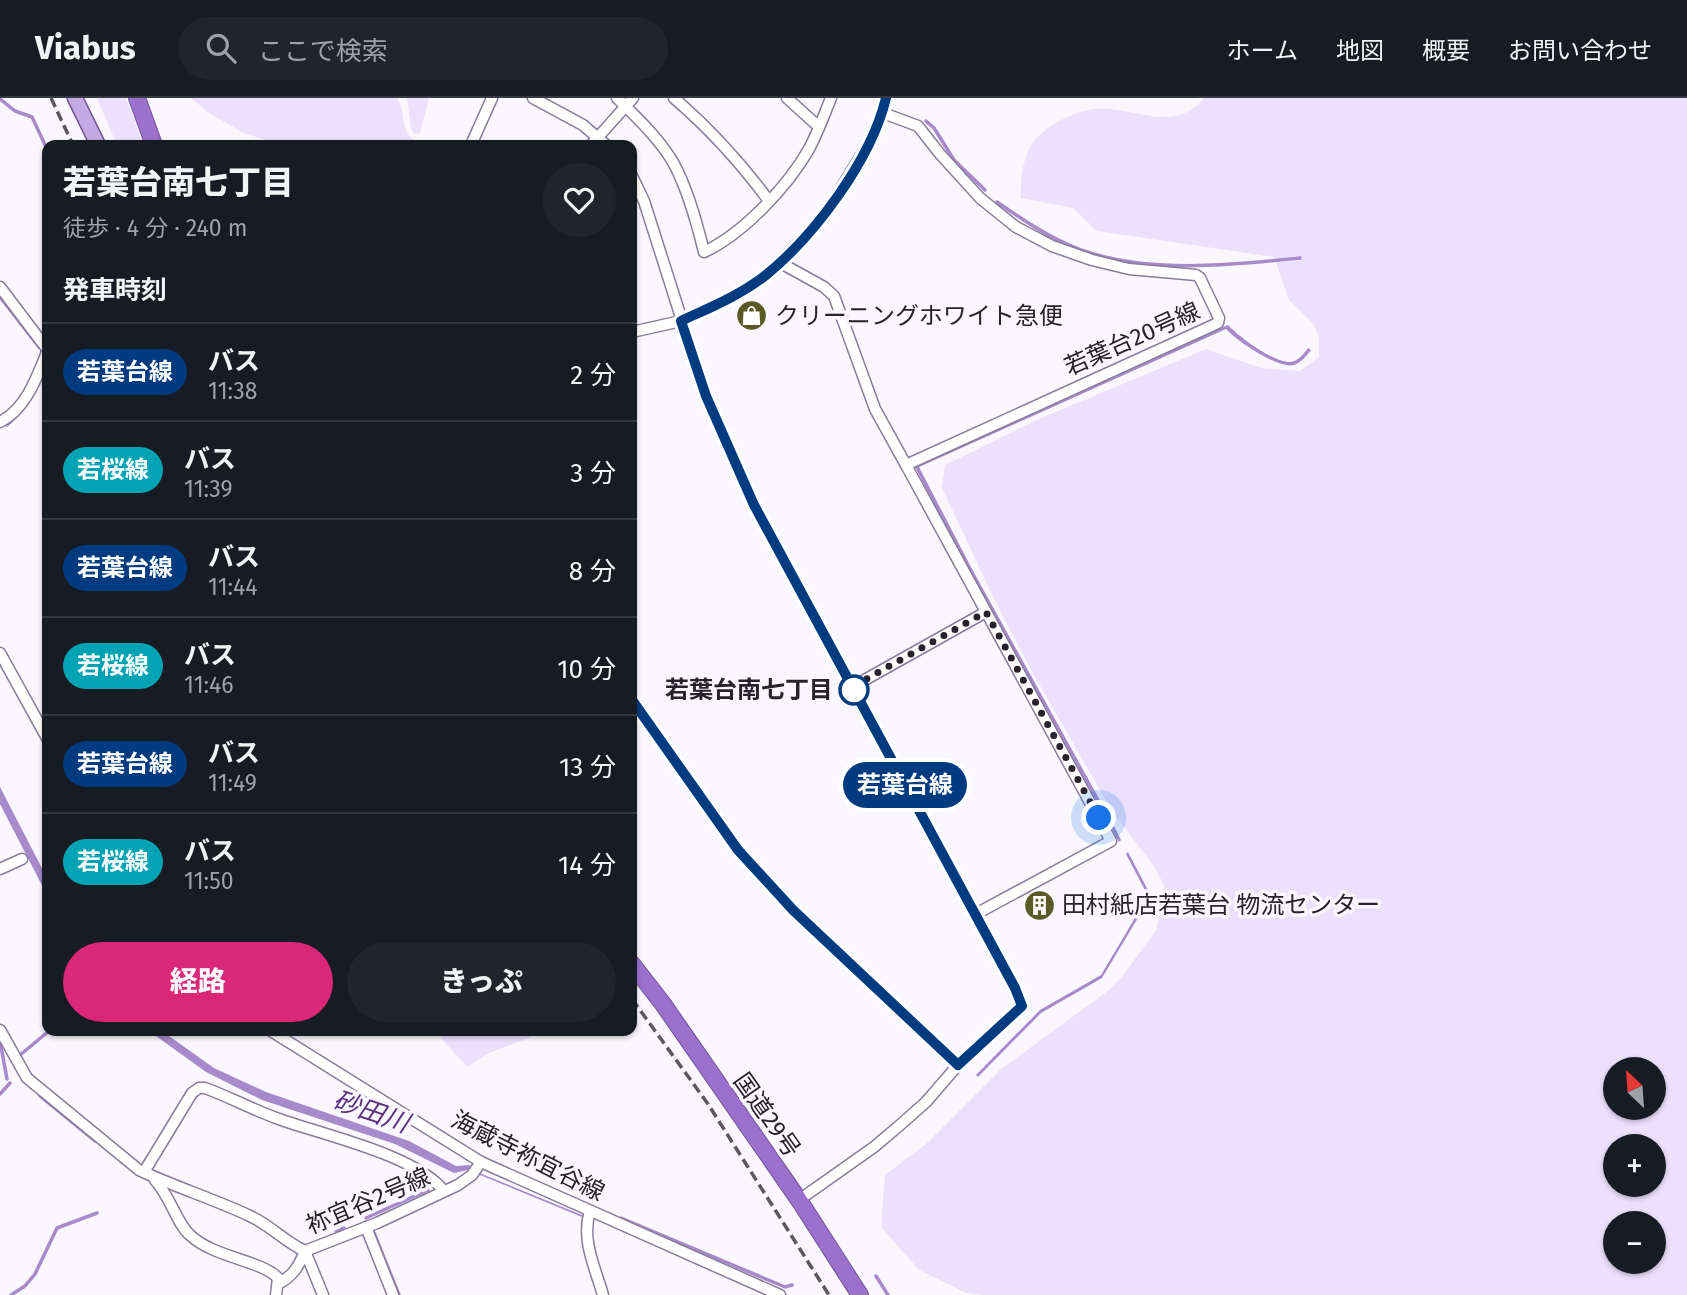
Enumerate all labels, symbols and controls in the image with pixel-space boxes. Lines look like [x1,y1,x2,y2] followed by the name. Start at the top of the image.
[178,17,668,80] search box
[35,28,136,68] text: Viabus
[202,29,240,67] icon: search
[258,36,388,67] text: ここで検索
[1227,37,1298,65] text: ホーム
[1336,37,1384,65] text: 地図
[1422,37,1470,65] text: 概要
[1508,37,1652,65] text: お問い合わせ
[63,163,294,203] text: 若葉台南七丁目
[542,163,616,237] button: heart
[63,214,247,242] text: 徒歩 · 4 分 · 240 m
[63,275,167,306] text: 発車時刻
[1060,297,1204,381] street label: 若葉台20号線
[735,299,769,333] shop icon: クリーニングホワイト急便
[775,302,1063,330] place label: クリーニングホワイト急便
[208,346,260,377] text: バス
[77,358,173,386] text: 若葉台線
[570,360,616,391] text: 2 分
[208,377,257,405] text: 11:38
[184,444,236,475] text: バス
[77,456,149,484] text: 若桜線
[570,458,616,489] text: 3 分
[184,475,233,503] text: 11:39
[208,542,260,573] text: バス
[77,554,173,582] text: 若葉台線
[569,556,616,587] text: 8 分
[208,573,257,601] text: 11:44
[184,640,236,671] text: バス
[77,652,149,680] text: 若桜線
[557,654,616,685] text: 10 分
[184,671,234,699] text: 11:46
[839,675,869,705] marker: 若葉台南七丁目
[665,676,833,704] place label: 若葉台南七丁目
[208,738,260,769] text: バス
[77,750,173,778] text: 若葉台線
[559,752,616,783] text: 13 分
[856,762,954,808] line badge: 若葉台線
[208,769,257,797] text: 11:49
[857,771,953,799] text: 若葉台線
[1081,800,1116,835] your location
[184,836,236,867] text: バス
[77,848,149,876] text: 若桜線
[558,850,616,881] text: 14 分
[184,867,234,895] text: 11:50
[1022,888,1056,922] building icon: 田村紙店若葉台 物流センター
[1062,891,1380,919] place label: 田村紙店若葉台 物流センター
[63,942,333,1022] button: 経路
[347,942,616,1022] button: きっぷ
[1603,1057,1666,1120] north arrow
[1603,1057,1666,1274] map controls
[728,1068,806,1162] street label: 国道29号
[329,1085,416,1140] water label: 砂田川
[447,1105,609,1207] street label: 海蔵寺祢宜谷線
[1603,1134,1666,1197] button: +
[302,1162,434,1240] street label: 祢宜谷2号線
[1603,1211,1666,1274] button: −

